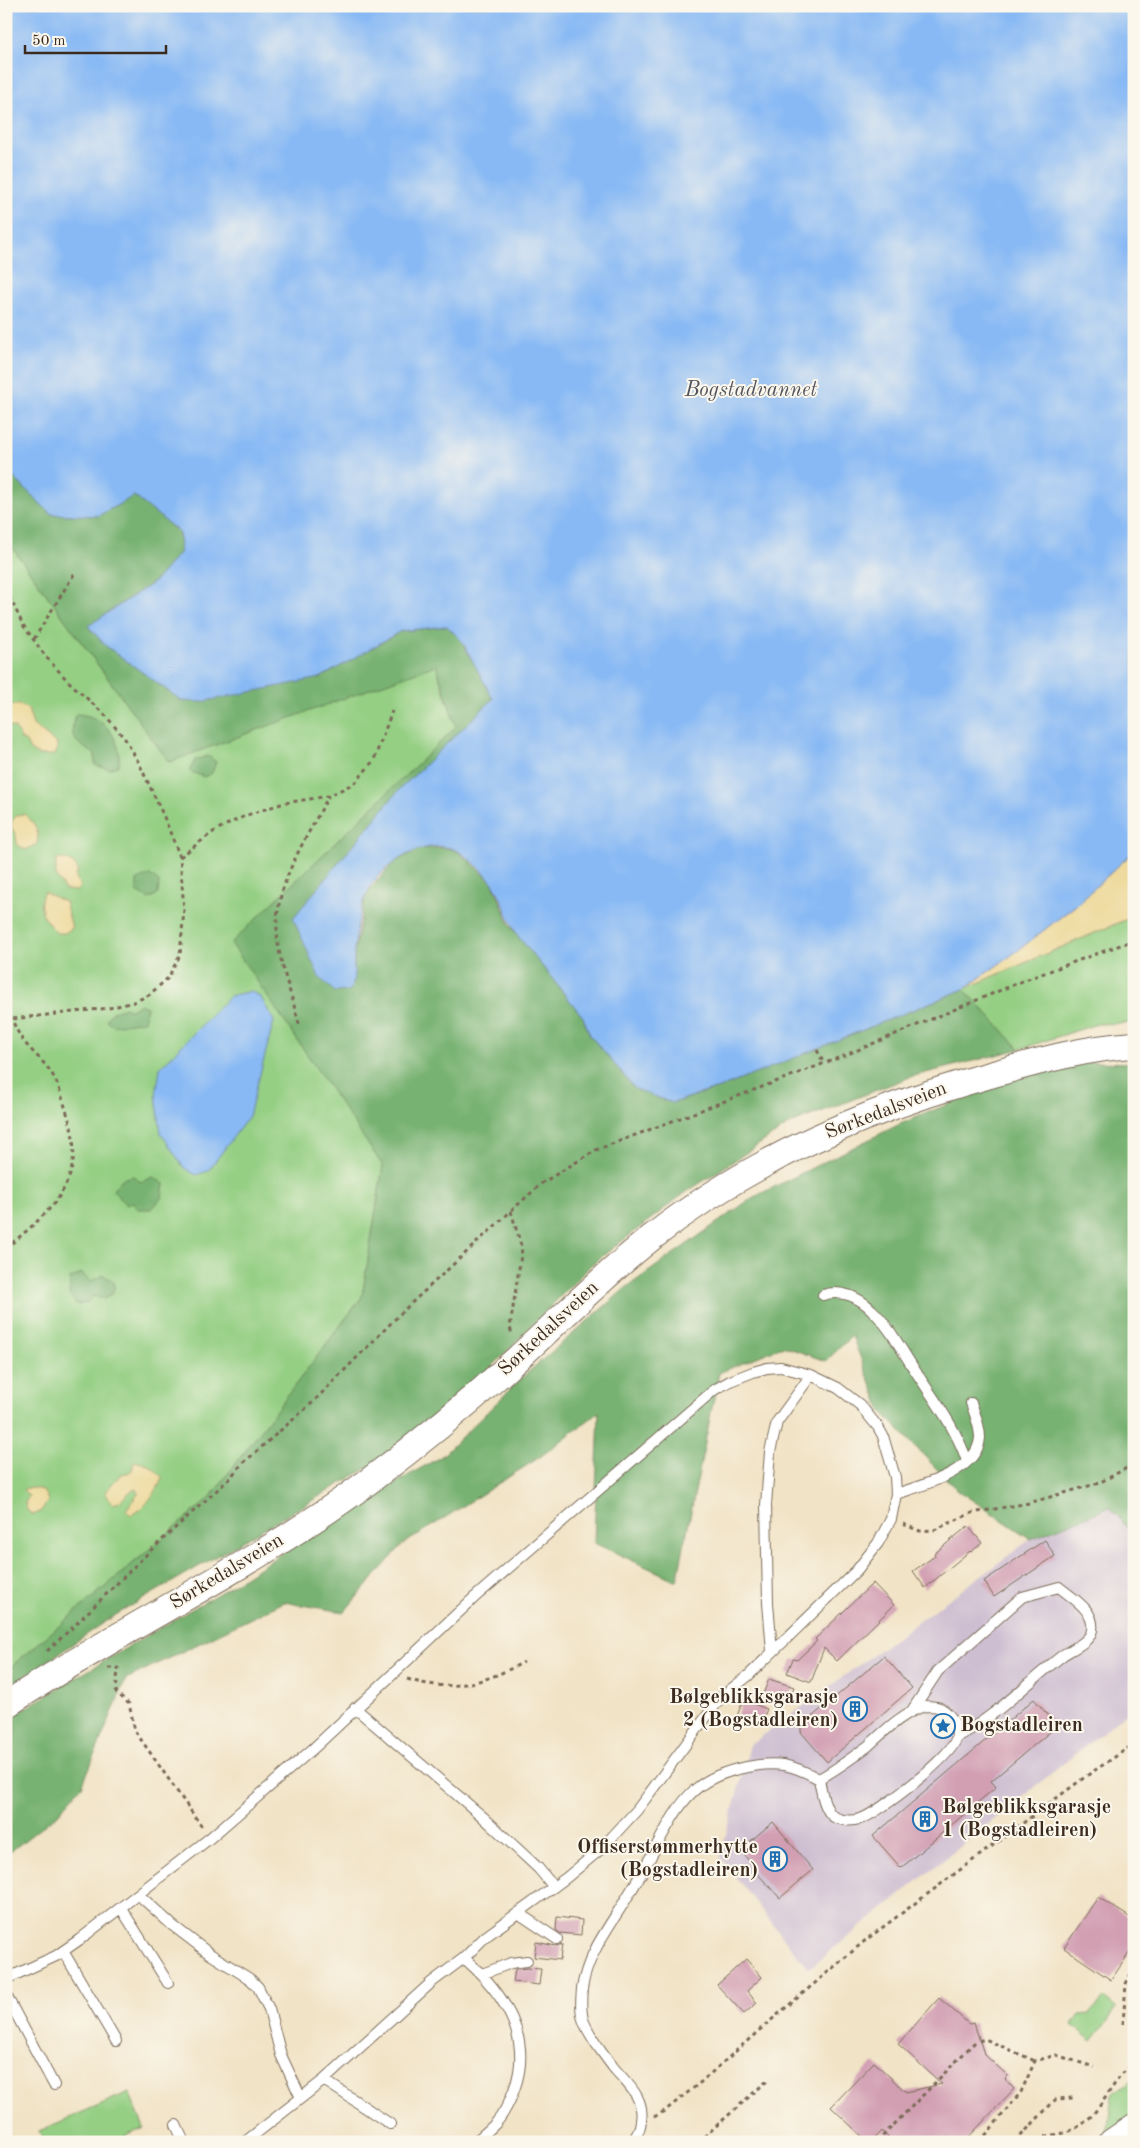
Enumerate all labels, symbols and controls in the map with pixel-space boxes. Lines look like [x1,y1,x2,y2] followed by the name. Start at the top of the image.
[25,22,166,54] scale bar
[32,34,66,49] text: 50 m
[684,380,818,401] water label: Bogstadvannet
[822,1079,950,1143] street label: Sørkedalsveien
[495,1278,603,1380] street label: Sørkedalsveien
[167,1530,288,1614] street label: Sørkedalsveien
[669,1688,838,1731] place label: Bølgeblikksgarasje 2 (Bogstadleiren)
[842,1696,868,1722] building icon: Bølgeblikksgarasje 2 (Bogstadleiren)
[930,1713,956,1739] place icon: Bogstadleiren
[960,1716,1083,1736] place label: Bogstadleiren
[942,1798,1111,1841] place label: Bølgeblikksgarasje 1 (Bogstadleiren)
[912,1806,938,1832] building icon: Bølgeblikksgarasje 1 (Bogstadleiren)
[577,1838,758,1881] place label: Offiserstømmerhytte (Bogstadleiren)
[762,1846,788,1872] building icon: Offiserstømmerhytte (Bogstadleiren)

